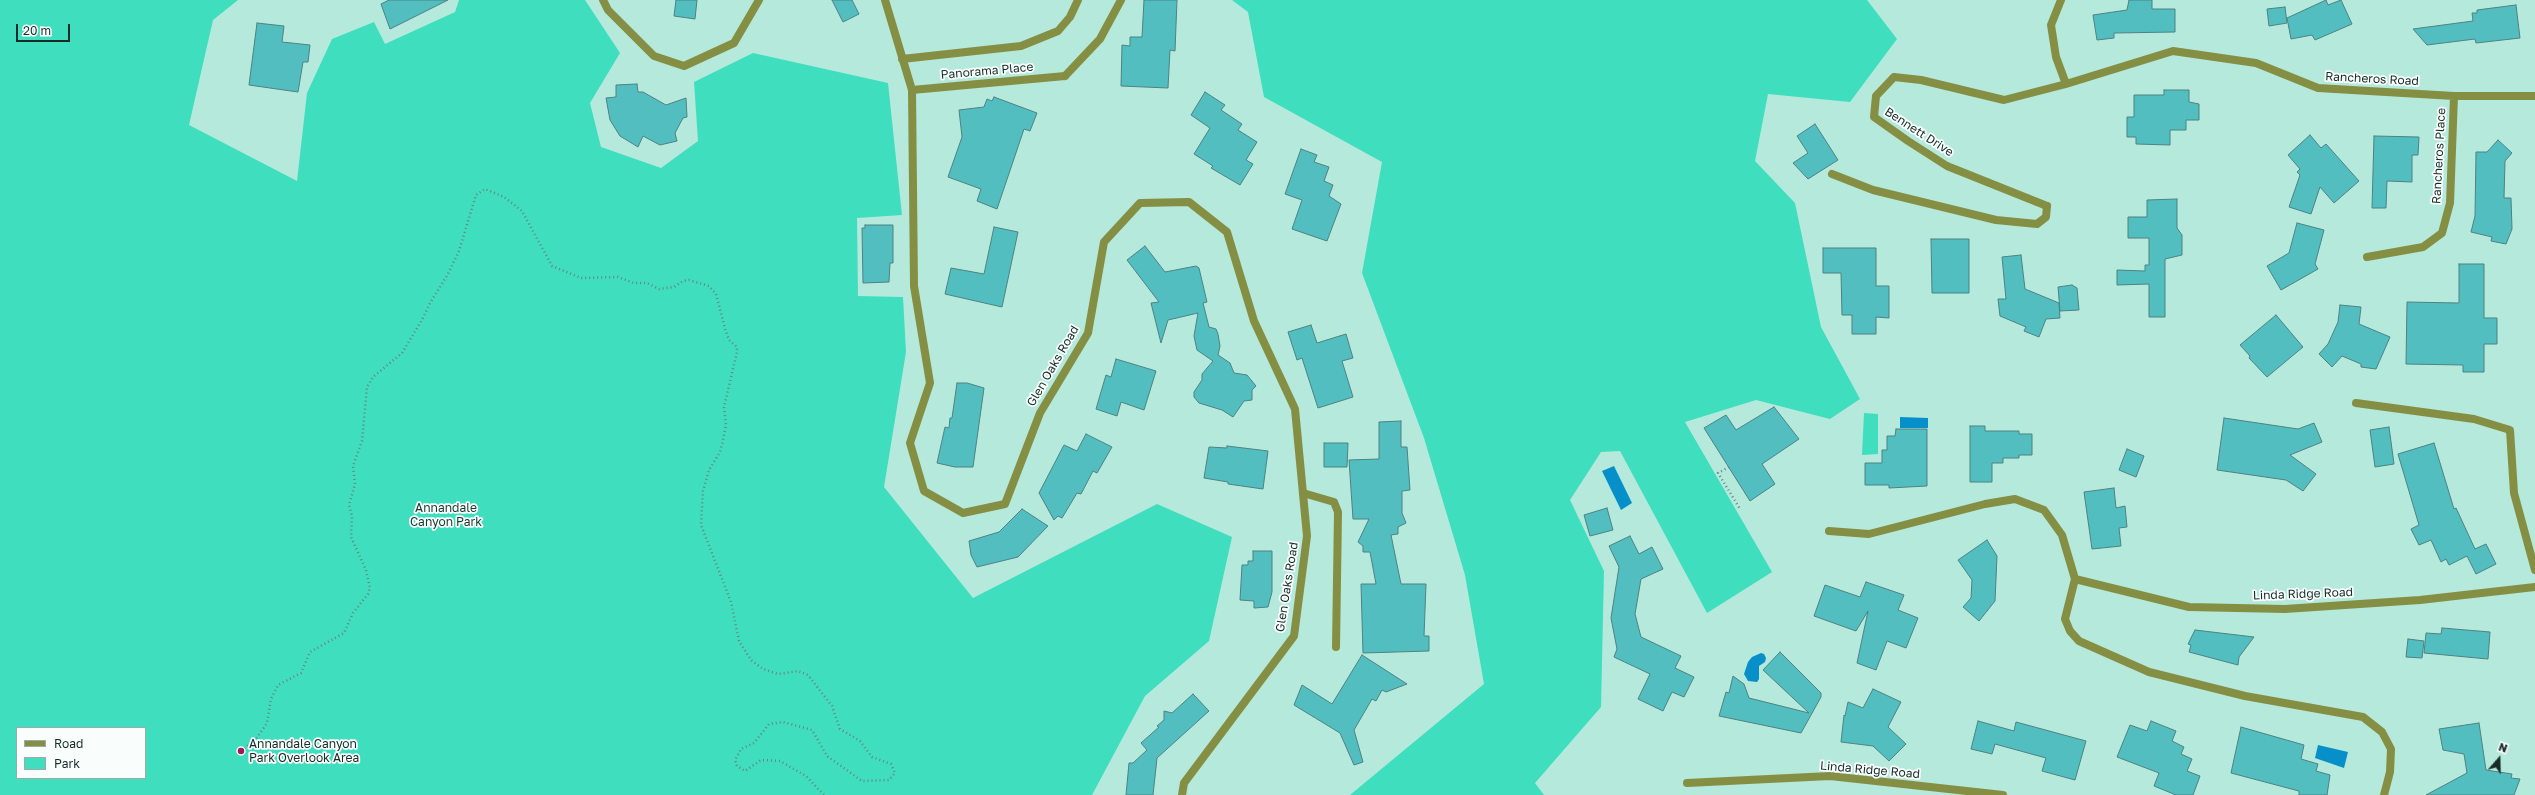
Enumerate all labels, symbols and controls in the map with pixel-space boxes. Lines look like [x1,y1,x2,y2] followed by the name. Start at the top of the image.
[18,16,72,42] scale bar
[23,23,51,38] text: 20 m
[940,60,1034,82] street label: Panorama Place
[2325,69,2419,89] street label: Rancheros Road
[1882,104,1956,160] street label: Bennett Drive
[2429,108,2449,204] street label: Rancheros Place
[1024,323,1082,409] street label: Glen Oaks Road
[410,501,482,529] park label: Annandale Canyon Park
[1273,541,1301,633] street label: Glen Oaks Road
[2253,585,2353,603] street label: Linda Ridge Road
[16,727,146,779] legend
[54,736,83,751] text: Road
[249,737,359,765] place label: Annandale Canyon Park Overlook Area
[2479,739,2519,779] north arrow
[2497,740,2509,755] text: N
[236,746,246,756] marker: Annandale Canyon Park Overlook Area
[54,756,80,771] text: Park
[1820,758,1920,782] street label: Linda Ridge Road

